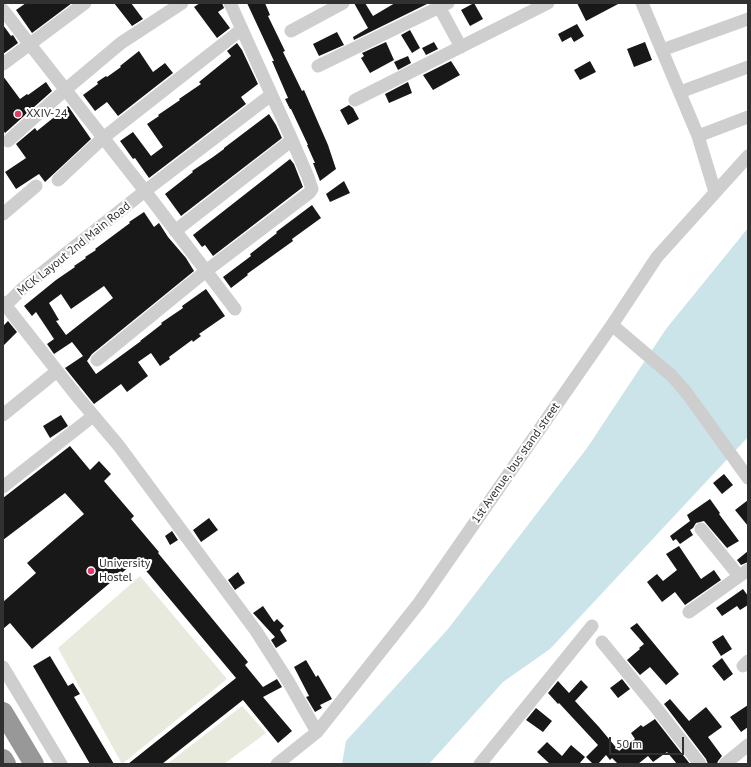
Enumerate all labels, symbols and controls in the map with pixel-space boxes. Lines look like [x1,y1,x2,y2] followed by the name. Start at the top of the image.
[26,107,68,121] place label: XXIV-24
[13,109,23,119] marker: XXIV-24
[15,199,133,299] street label: MCK Layout 2nd Main Road
[469,400,563,526] street label: 1st Avenue, bus stand street
[99,557,150,585] place label: University Hostel
[86,566,96,576] marker: University Hostel
[611,729,686,755] scale bar
[616,736,642,751] text: 50 m

